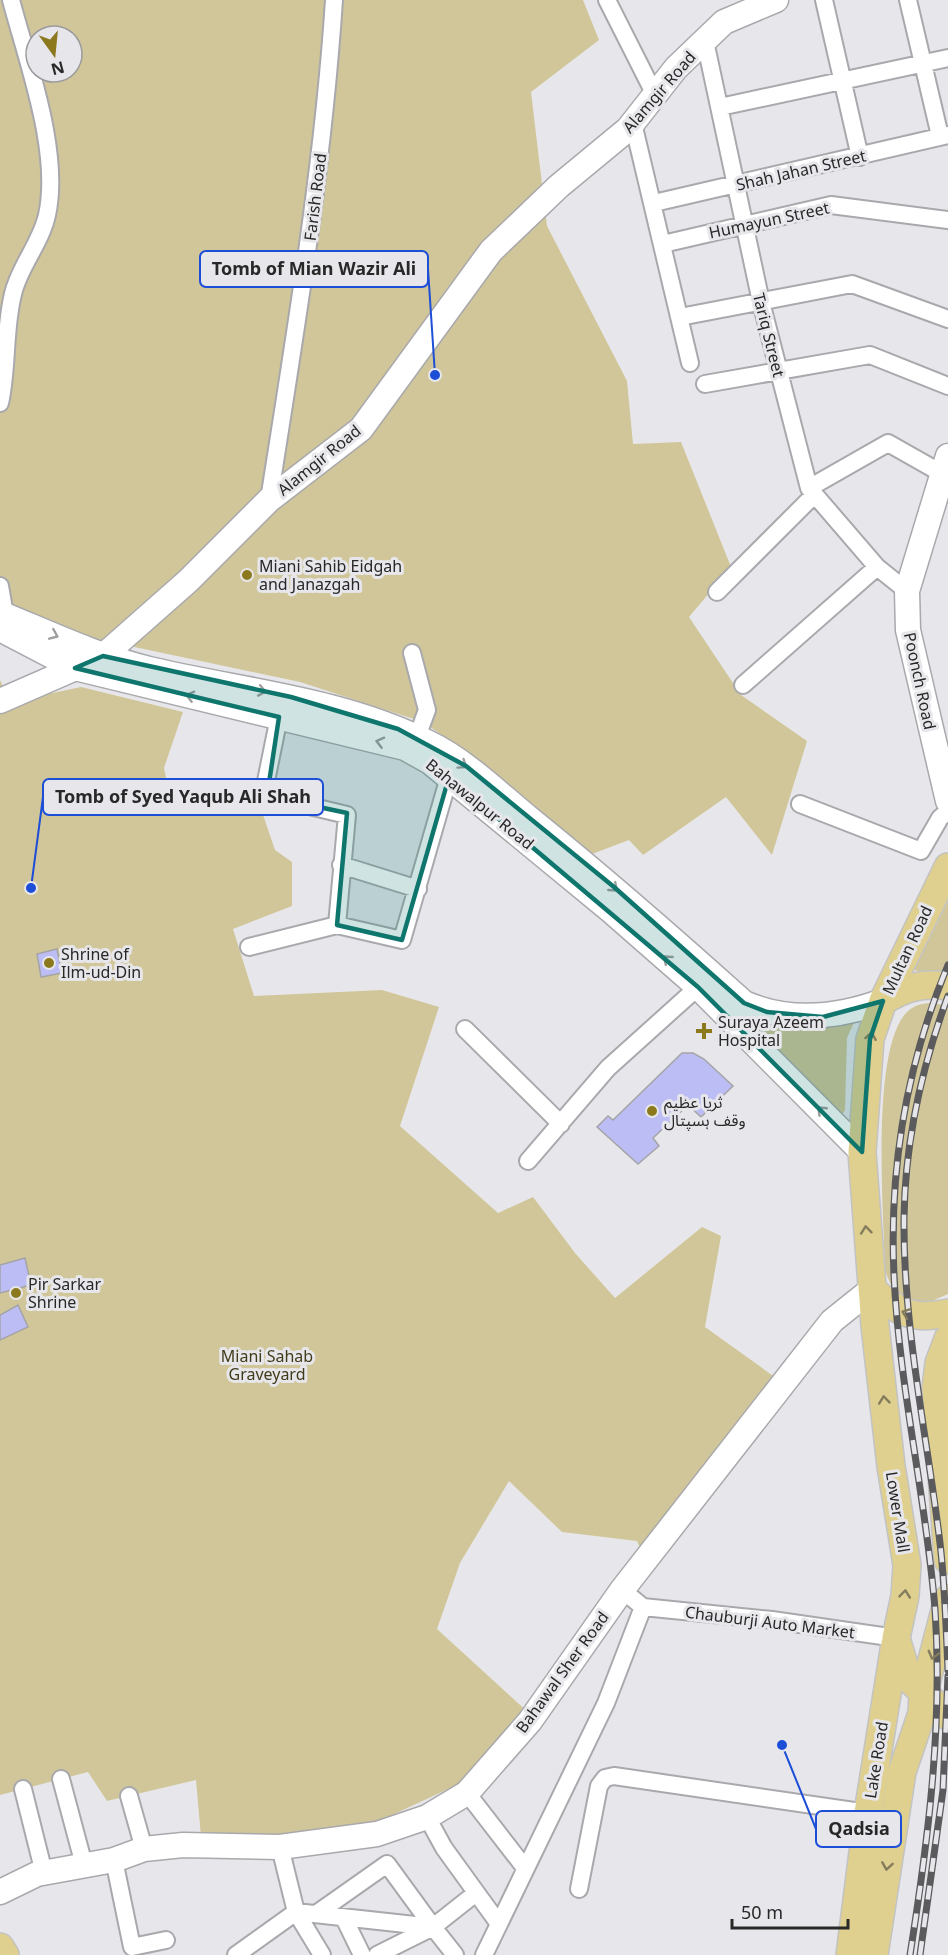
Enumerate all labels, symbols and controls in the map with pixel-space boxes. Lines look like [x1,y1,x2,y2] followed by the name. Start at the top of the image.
[24,24,84,84] north arrow
[617,46,701,138] street label: Alamgir Road
[49,56,67,81] text: N
[734,144,868,196] street label: Shah Jahan Street
[299,152,331,242] street label: Farish Road
[707,196,831,243] street label: Humayun Street
[200,251,428,287] callout: Tomb of Mian Wazir Ali
[212,256,416,280] text: Tomb of Mian Wazir Ali
[748,291,790,380] street label: Tariq Street
[273,420,365,500] street label: Alamgir Road
[259,555,402,595] place label: Miani Sahib Eidgah and Janazgah
[240,568,254,582] marker: Miani Sahib Eidgah and Janazgah
[48,628,59,640] one-way arrow
[899,630,941,732] street label: Poonch Road
[257,684,267,697] one-way arrow
[185,690,195,703] one-way arrow
[375,736,385,749] one-way arrow
[421,754,539,854] street label: Bahawalpur Road
[456,758,467,769] one-way arrow
[43,779,323,815] callout: Tomb of Syed Yaqub Ali Shah
[55,784,311,808] text: Tomb of Syed Yaqub Ali Shah
[607,881,618,892] one-way arrow
[877,902,937,998] street label: Multan Road
[61,943,141,983] place label: Shrine of Ilm-ud-Din
[42,956,56,970] marker: Shrine of Ilm-ud-Din
[663,956,674,967] one-way arrow
[718,1011,824,1051] place label: Suraya Azeem Hospital
[695,1022,713,1040] marker: Suraya Azeem Hospital
[864,1032,877,1042] one-way arrow
[664,1091,746,1131] place label: ثریا عظیم وقف ہسپتال
[645,1104,659,1118] marker: ثریا عظیم وقف ہسپتال
[817,1107,828,1118] one-way arrow
[860,1226,873,1235] one-way arrow
[28,1273,101,1313] place label: Pir Sarkar Shrine
[9,1286,23,1300] marker: Pir Sarkar Shrine
[902,1308,912,1321] one-way arrow
[221,1345,313,1385] park label: Miani Sahab Graveyard
[878,1396,891,1405] one-way arrow
[881,1470,915,1554] street label: Lower Mall
[898,1589,911,1598] one-way arrow
[684,1601,856,1643] street label: Chauburji Auto Market
[510,1607,614,1737] street label: Bahawal Sher Road
[928,1650,940,1660] one-way arrow
[859,1720,893,1800] street label: Lake Road
[816,1811,901,1847] callout: Qadsia
[828,1816,890,1840] text: Qadsia
[881,1860,894,1870] one-way arrow
[732,1892,848,1930] scale bar
[741,1900,783,1924] text: 50 m

